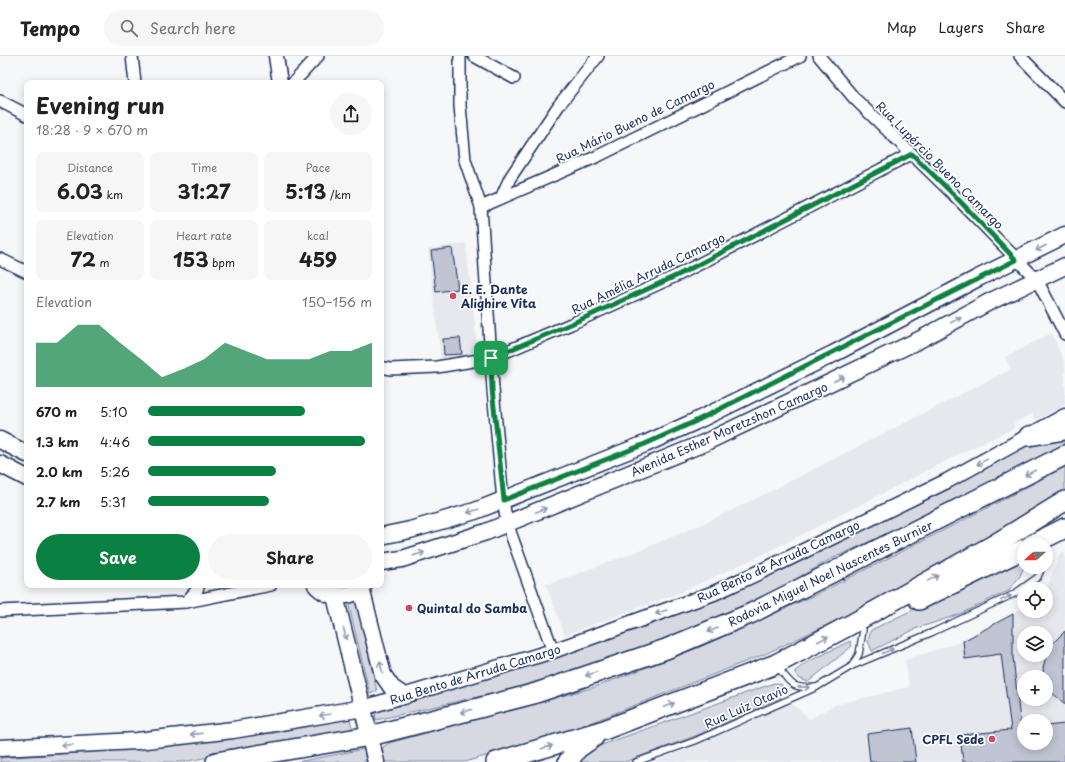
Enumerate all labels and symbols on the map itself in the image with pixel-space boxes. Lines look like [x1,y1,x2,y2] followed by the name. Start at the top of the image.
[553,75,718,167] street label: Rua Mário Bueno de Camargo
[872,97,1008,233] street label: Rua Lupércio Bueno Camargo
[568,228,728,318] street label: Rua Amélia Arruda Camargo
[1035,245,1047,252] one-way arrow
[460,280,537,312] place label: E. E. Dante Alighire Vita
[448,291,458,301] marker: E. E. Dante Alighire Vita
[949,316,961,324] one-way arrow
[474,341,508,375] pin
[833,374,845,382] one-way arrow
[628,377,831,481] street label: Avenida Esther Moretzshon Camargo
[976,458,988,466] one-way arrow
[1025,470,1037,477] one-way arrow
[535,506,547,514] one-way arrow
[467,508,480,515] one-way arrow
[694,515,862,607] street label: Rua Bento de Arruda Camargo
[725,515,936,631] street label: Rodovia Miguel Noel Nascentes Burnier
[1017,538,1053,574] north arrow
[413,549,425,557] one-way arrow
[927,574,939,582] one-way arrow
[1000,594,1012,601] one-way arrow
[417,599,527,617] place label: Quintal do Samba
[404,603,414,613] marker: Quintal do Samba
[656,608,668,616] one-way arrow
[707,626,719,634] one-way arrow
[341,627,349,640] one-way arrow
[817,635,829,642] one-way arrow
[387,639,563,709] street label: Rua Bento de Arruda Camargo
[882,647,894,654] one-way arrow
[377,660,384,673] one-way arrow
[585,671,598,678] one-way arrow
[701,679,791,732] street label: Rua Luiz Otavio
[797,683,810,691] one-way arrow
[663,700,675,708] one-way arrow
[460,708,473,715] one-way arrow
[319,711,332,719] one-way arrow
[190,730,203,738] one-way arrow
[922,730,984,748] place label: CPFL Sede
[987,734,997,744] marker: CPFL Sede
[61,741,74,748] one-way arrow
[540,743,553,750] one-way arrow

